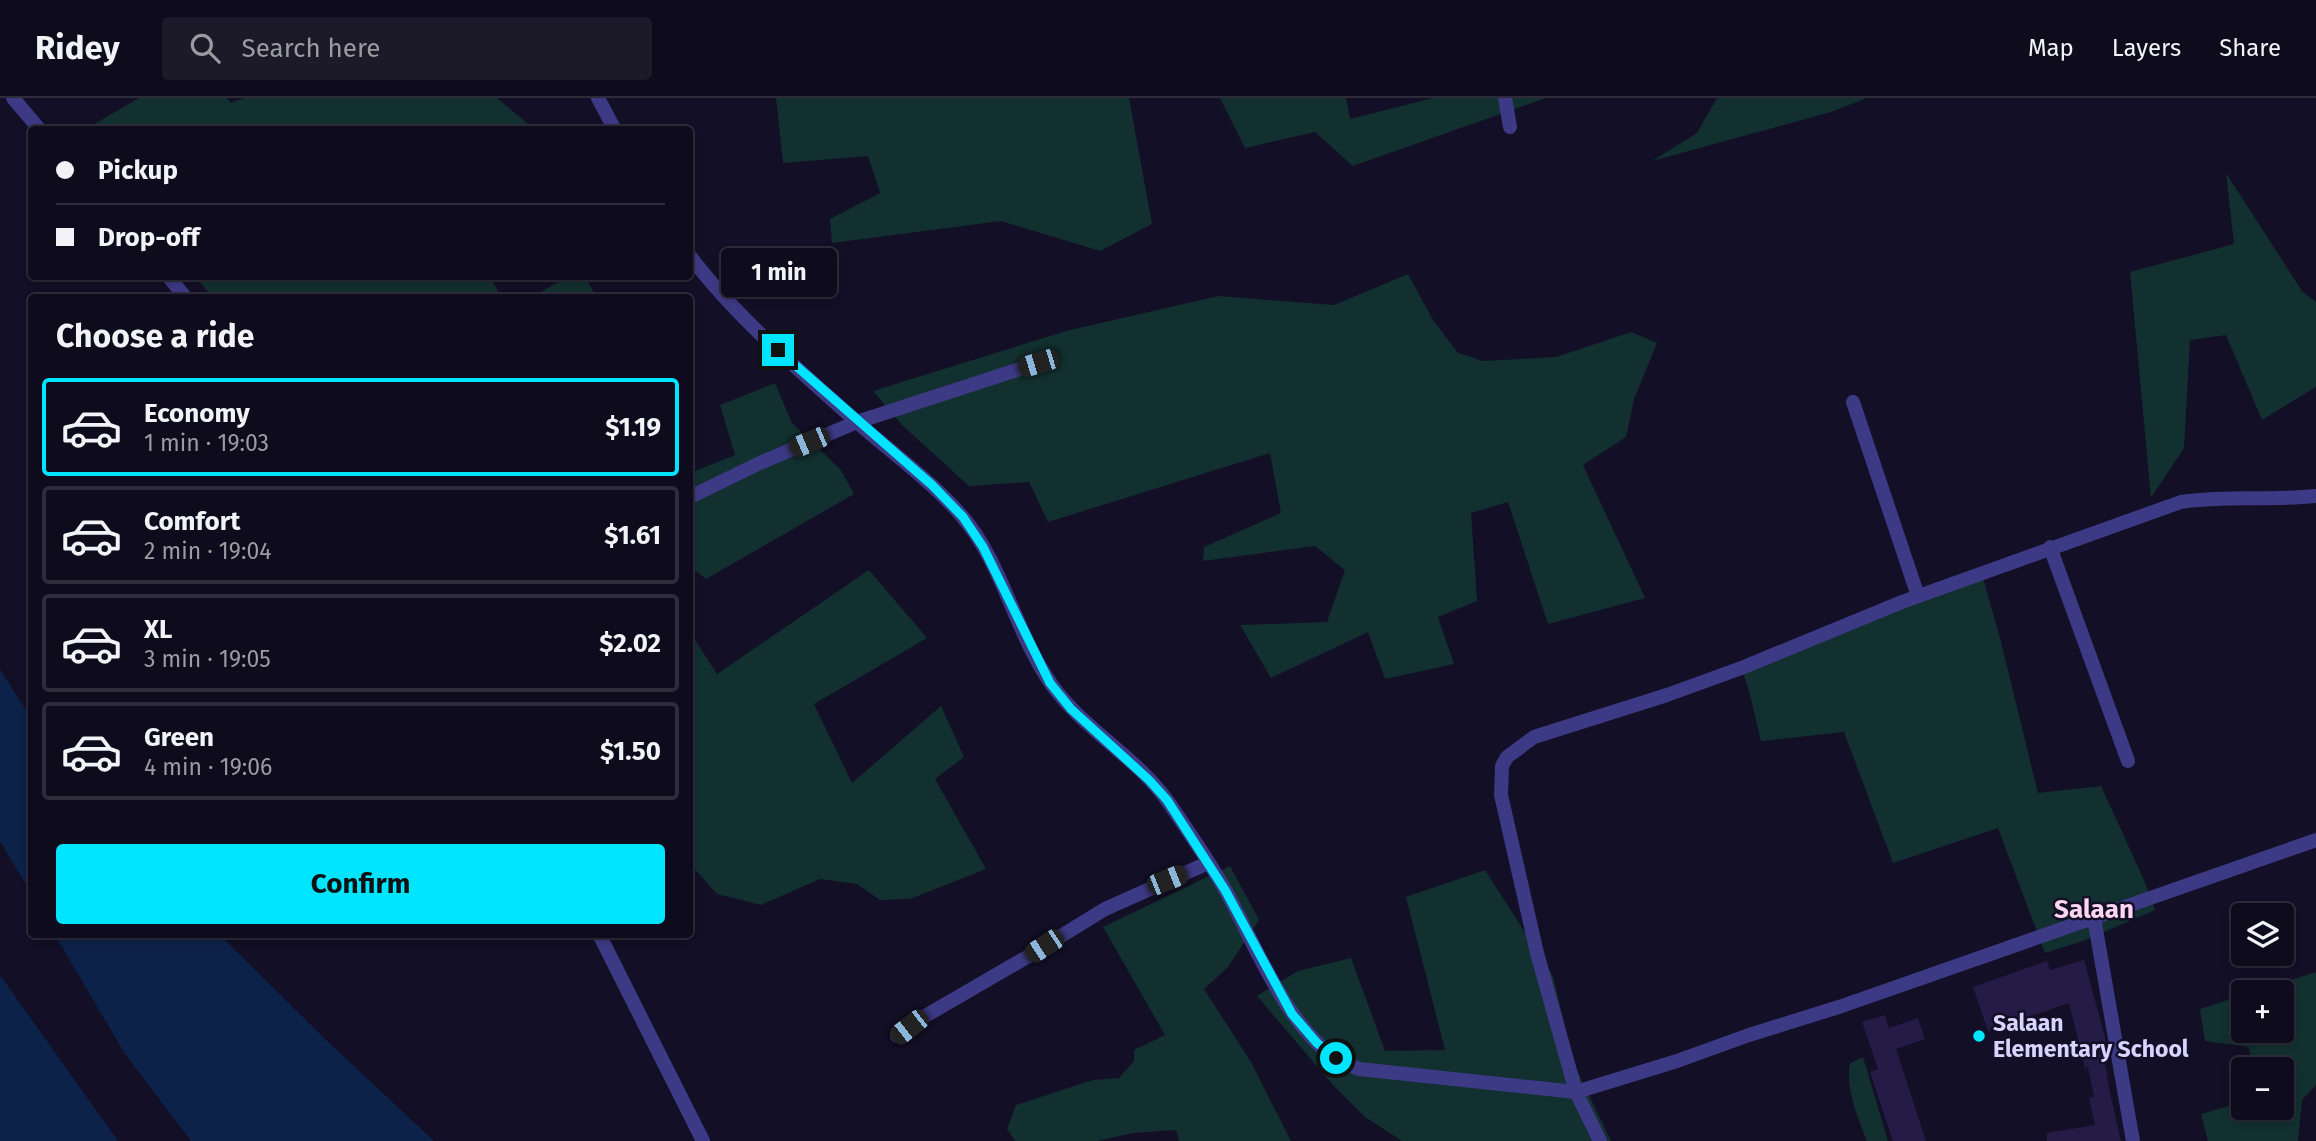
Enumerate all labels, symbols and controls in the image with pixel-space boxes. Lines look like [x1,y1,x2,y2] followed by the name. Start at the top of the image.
[162,17,652,80] search box
[35,28,120,68] text: Ridey
[186,29,224,67] icon: search
[242,33,380,64] text: Search here
[2028,34,2074,62] text: Map
[2112,34,2181,62] text: Layers
[2219,34,2281,62] text: Share
[98,155,178,186] text: Pickup
[98,222,200,253] text: Drop-off
[720,248,836,298] callout: 1 min
[751,258,807,286] text: 1 min
[56,317,254,355] text: Choose a ride
[762,334,794,366] route end
[1015,347,1062,379] car
[60,396,123,459] icon: car
[144,398,250,429] text: Economy
[605,412,661,443] text: $1.19
[786,424,833,460] car
[144,429,269,457] text: 1 min · 19:03
[60,504,123,567] icon: car
[144,506,240,537] text: Comfort
[604,520,661,551] text: $1.61
[144,537,272,565] text: 2 min · 19:04
[60,612,123,675] icon: car
[144,614,172,645] text: XL
[599,628,661,659] text: $2.02
[144,645,271,673] text: 3 min · 19:05
[60,720,123,783] icon: car
[144,722,214,753] text: Green
[600,736,661,767] text: $1.50
[144,753,272,781] text: 4 min · 19:06
[56,844,665,924] button: Confirm
[1144,862,1191,898] car
[2054,894,2134,925] district label: Salaan
[2231,903,2294,1120] map controls
[2231,903,2294,966] button: layers
[1021,926,1068,966] car
[2231,980,2294,1043] button: +
[886,1006,933,1048] car
[1993,1009,2189,1063] place label: Salaan Elementary School
[1971,1028,1987,1044] marker: Salaan Elementary School
[1320,1042,1352,1074] route start
[2231,1057,2294,1120] button: −

